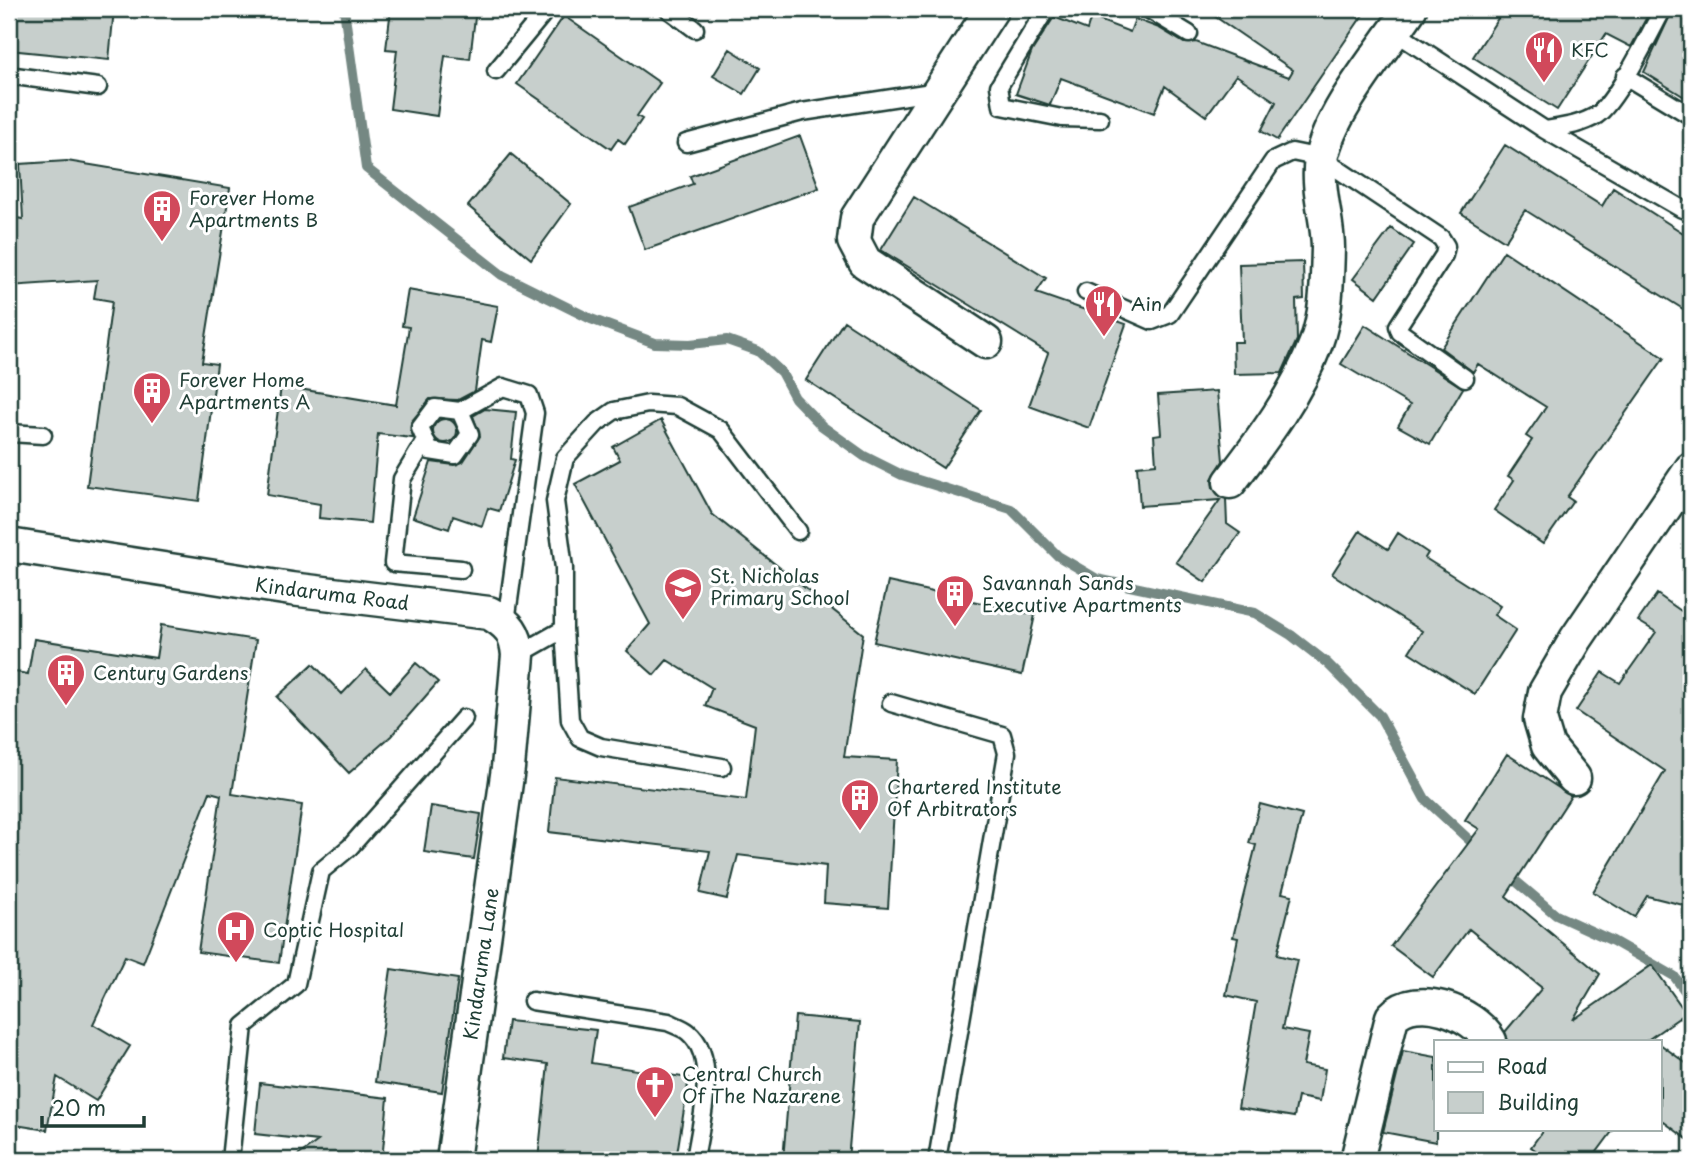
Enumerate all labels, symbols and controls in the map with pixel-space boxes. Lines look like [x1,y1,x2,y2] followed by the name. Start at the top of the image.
[1523,29,1565,84] restaurant icon: KFC
[1571,35,1609,63] place label: KFC
[189,183,318,233] place label: Forever Home Apartments B
[141,188,183,243] building icon: Forever Home Apartments B
[1083,283,1125,338] restaurant icon: Ain
[1131,289,1162,317] place label: Ain
[179,365,310,415] place label: Forever Home Apartments A
[131,370,173,425] building icon: Forever Home Apartments A
[710,561,850,611] place label: St. Nicholas Primary School
[662,566,704,621] school or university icon: St. Nicholas Primary School
[982,568,1182,618] place label: Savannah Sands Executive Apartments
[254,570,411,616] street label: Kindaruma Road
[934,573,976,628] building icon: Savannah Sands Executive Apartments
[45,652,87,707] building icon: Century Gardens
[93,658,248,686] place label: Century Gardens
[887,772,1062,822] place label: Chartered Institute Of Arbitrators
[839,777,881,832] building icon: Chartered Institute Of Arbitrators
[455,886,505,1042] street label: Kindaruma Lane
[215,909,257,964] hospital icon: Coptic Hospital
[263,915,404,943] place label: Coptic Hospital
[1434,1040,1662,1130] legend
[1497,1049,1548,1081] text: Road
[682,1059,841,1109] place label: Central Church Of The Nazarene
[634,1064,676,1119] church icon: Central Church Of The Nazarene
[42,1085,144,1129] scale bar
[1497,1085,1579,1117] text: Building
[52,1091,106,1123] text: 20 m

